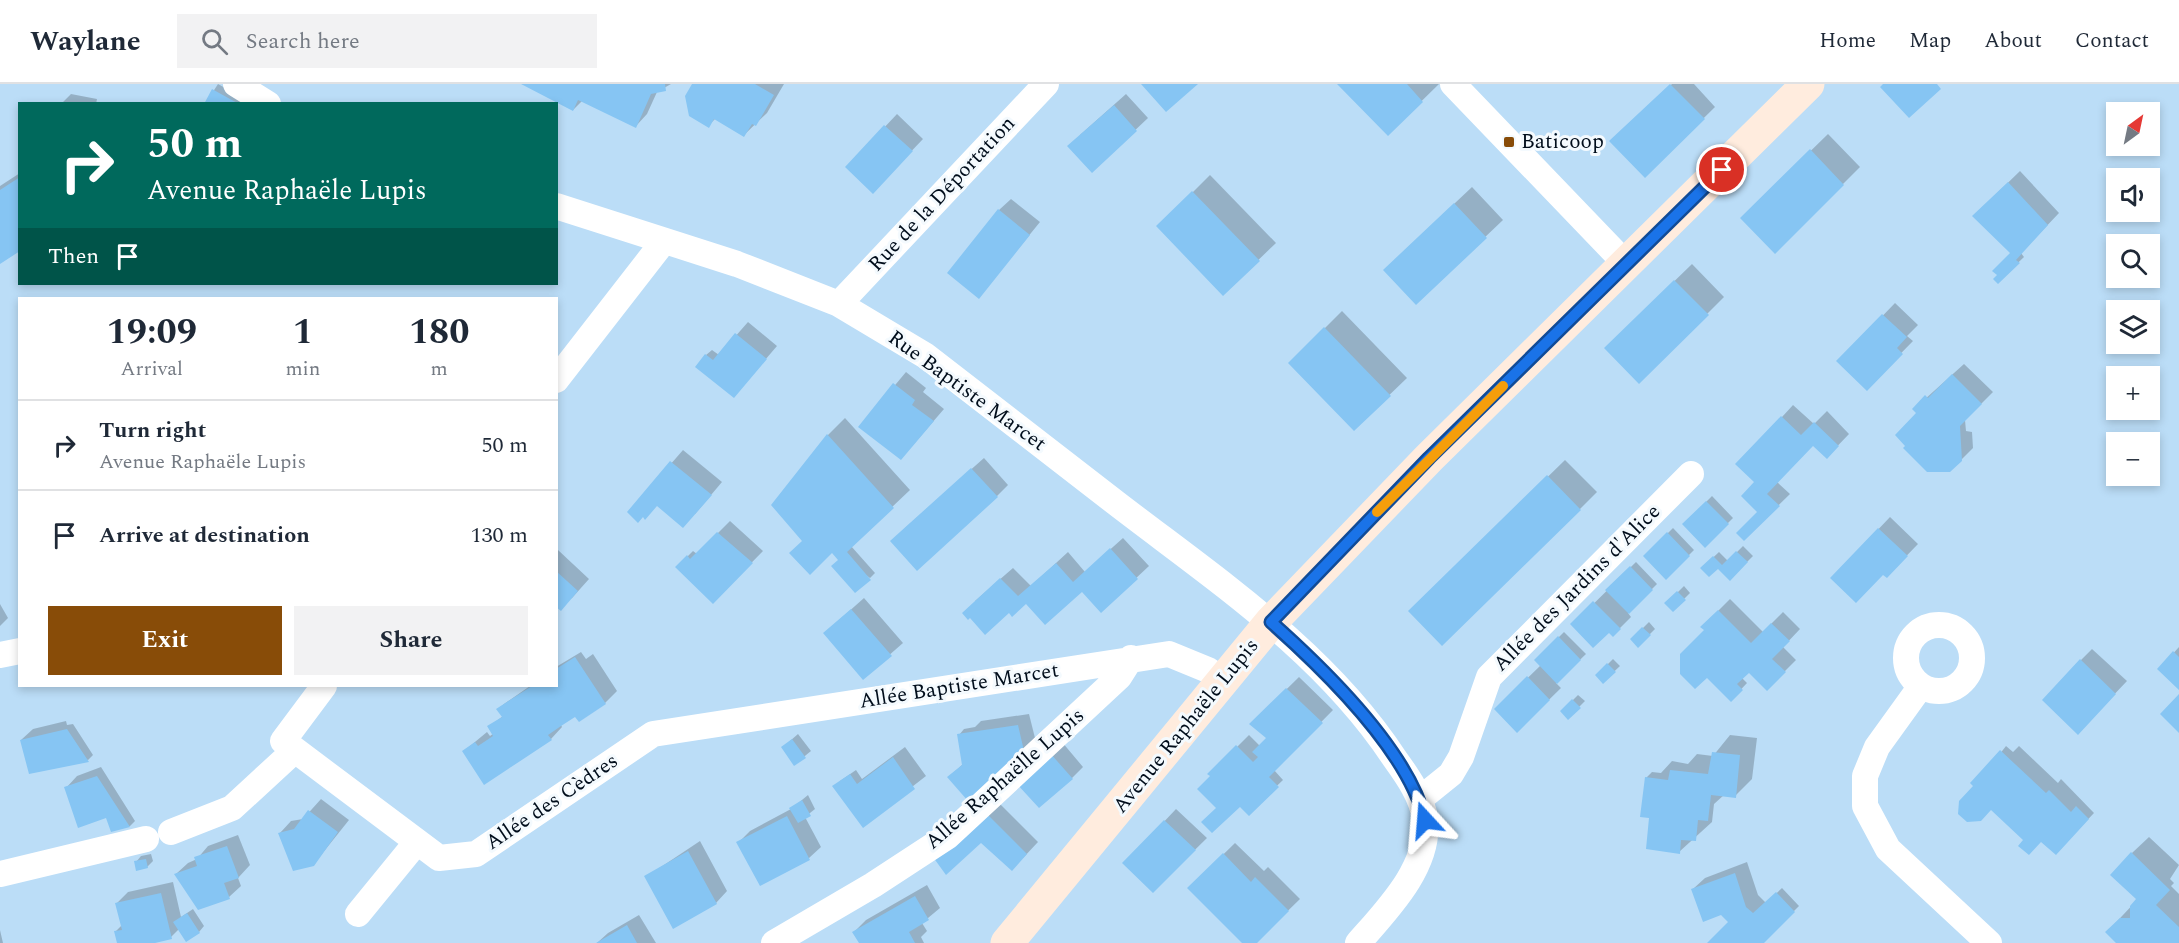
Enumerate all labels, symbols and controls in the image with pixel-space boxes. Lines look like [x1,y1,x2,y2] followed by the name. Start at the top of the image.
[177,14,597,68] search box
[30,20,141,63] text: Waylane
[198,25,231,58] icon: search
[246,25,360,58] text: Search here
[1819,25,1876,57] text: Home
[1909,25,1951,57] text: Map
[1984,25,2042,57] text: About
[2075,25,2149,57] text: Contact
[2106,102,2160,156] north arrow
[2106,102,2160,486] map controls
[861,109,1023,279] street label: Rue de la Déportation
[147,113,242,176] text: 50 m
[48,126,126,204] icon: right
[1521,126,1604,158] place label: Baticoop
[1502,135,1516,149] marker: Baticoop
[1696,144,1747,195] pin
[1705,153,1738,186] icon: arrive
[2106,168,2160,222] button: sound
[147,170,427,212] text: Avenue Raphaële Lupis
[2106,234,2160,288] button: search
[48,240,99,273] text: Then
[111,240,144,273] icon: arrive
[2106,300,2160,354] button: layers
[106,305,197,360] text: 19:09
[293,305,313,360] text: 1
[409,305,469,360] text: 180
[881,322,1053,460] street label: Rue Baptiste Marcet
[121,354,183,384] text: Arrival
[285,354,320,384] text: min
[431,354,448,384] text: m
[2106,366,2160,420] button: +
[99,414,206,447] text: Turn right
[48,429,81,462] icon: right
[482,429,528,462] text: 50 m
[2106,432,2160,486] button: −
[99,447,306,477] text: Avenue Raphaële Lupis
[1486,497,1668,679] street label: Allée des Jardins d'Alice
[48,519,81,552] icon: arrive
[99,519,310,552] text: Arrive at destination
[471,519,528,552] text: 130 m
[48,606,282,675] button: Exit
[294,606,528,675] button: Share
[1105,631,1267,821] street label: Avenue Raphaële Lupis
[857,654,1061,718] street label: Allée Baptiste Marcet
[918,700,1092,858] street label: Allée Raphaëlle Lupis
[479,746,625,858] street label: Allée des Cèdres
[1393,788,1457,852] position arrow

